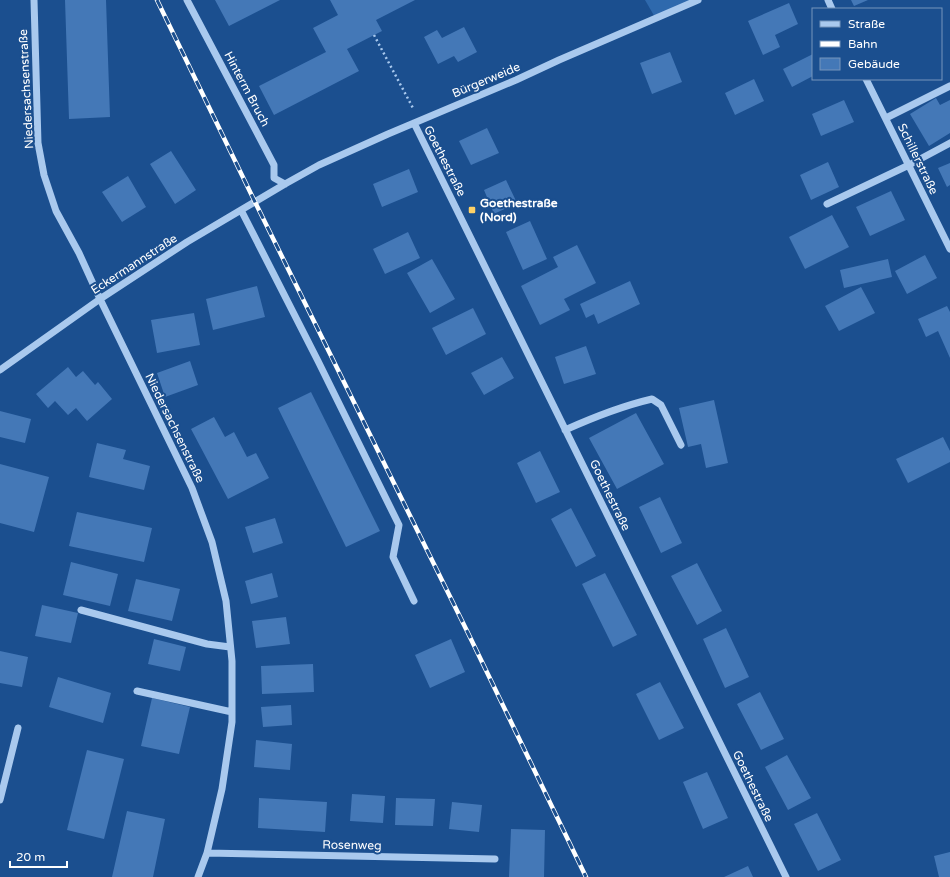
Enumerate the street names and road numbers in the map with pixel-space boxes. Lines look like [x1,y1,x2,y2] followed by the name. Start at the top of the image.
[16,28,36,149] street label: Niedersachsenstraße
[221,49,273,129] street label: Hinterm Bruch
[450,59,522,101] street label: Bürgerweide
[895,121,941,197] street label: Schillerstraße
[421,123,469,199] street label: Goethestraße
[88,231,180,297] street label: Eckermannstraße
[142,371,208,485] street label: Niedersachsenstraße
[587,457,633,533] street label: Goethestraße
[730,748,776,824] street label: Goethestraße
[322,837,382,853] street label: Rosenweg

